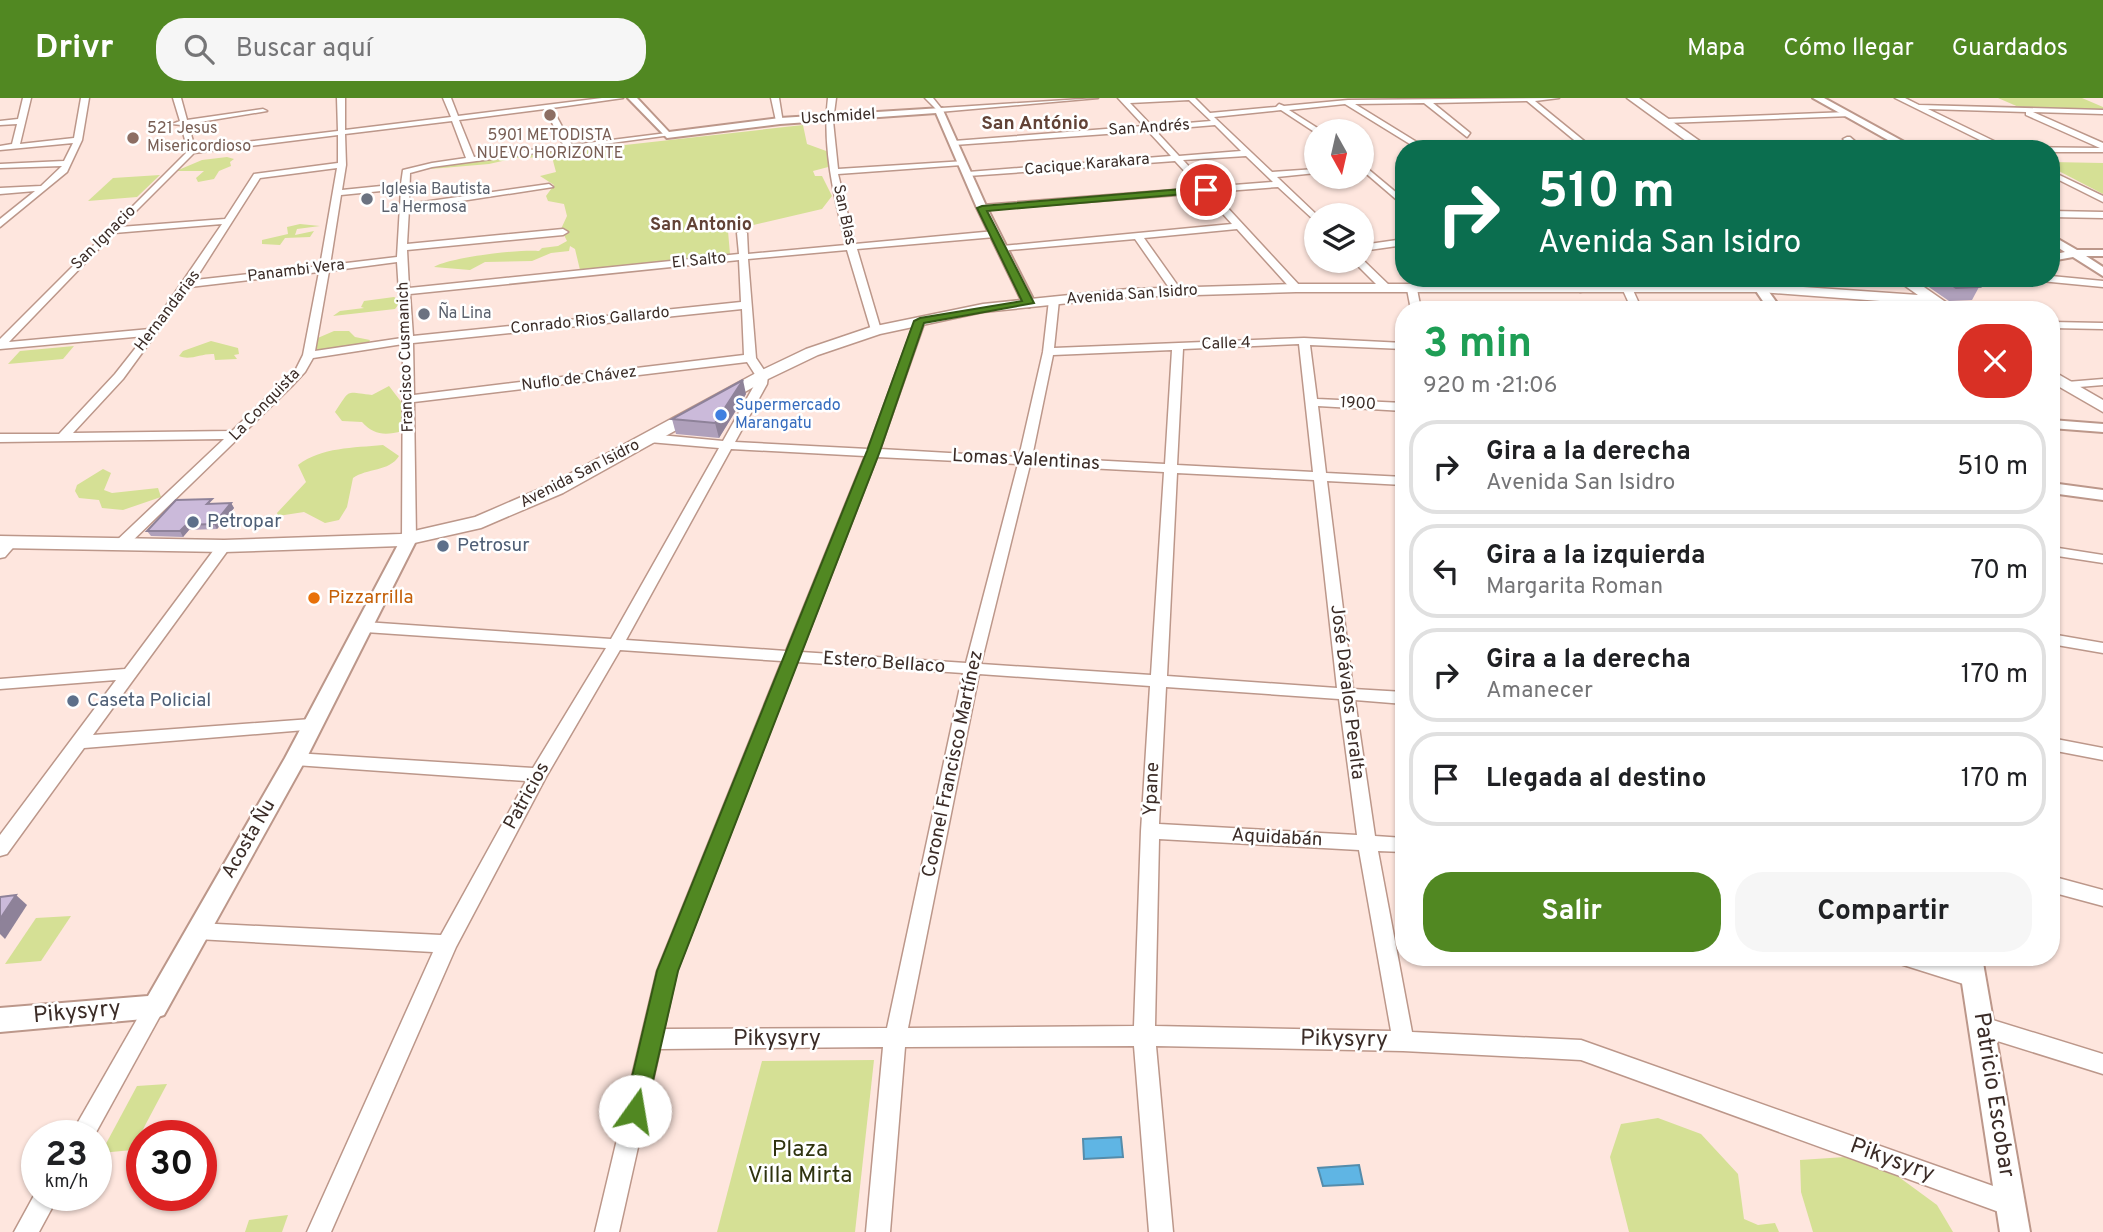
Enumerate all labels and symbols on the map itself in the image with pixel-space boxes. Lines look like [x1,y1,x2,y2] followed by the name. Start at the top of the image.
[800,104,876,130] street label: Uschmidel
[542,107,558,123] marker: 5901 METODISTA NUEVO HORIZONTE
[981,112,1089,136] district label: San António
[1108,115,1190,141] street label: San Andrés
[147,119,251,157] place label: 521 Jesus Misericordioso
[1304,119,1374,189] north arrow
[477,126,623,164] place label: 5901 METODISTA NUEVO HORIZONTE
[125,130,141,146] marker: 521 Jesus Misericordioso
[1024,150,1150,180] street label: Cacique Karakara
[1176,160,1236,220] pin
[381,180,490,218] place label: Iglesia Bautista La Hermosa
[828,183,860,247] street label: San Blas
[359,191,375,207] marker: Iglesia Bautista La Hermosa
[67,201,141,275] street label: San Ignacio
[650,214,752,237] district label: San Antonio
[671,248,727,274] street label: El Salto
[246,255,346,287] street label: Panambi Vera
[131,266,205,356] street label: Hernandarias
[1066,280,1198,310] street label: Avenida San Isidro
[393,281,419,433] street label: Francisco Cusmanich
[438,301,492,324] place label: Ña Lina
[510,303,670,339] street label: Conrado Rios Gallardo
[416,306,432,322] marker: Ña Lina
[1201,333,1251,355] street label: Calle 4
[520,362,638,396] street label: Nuflo de Chávez
[225,364,305,446] street label: La Conquista
[1340,393,1376,415] street label: 1900
[735,396,841,434] place label: Supermercado Marangatu
[713,407,729,423] marker: Supermercado Marangatu
[517,435,643,513] street label: Avenida San Isidro
[951,444,1101,476] street label: Lomas Valentinas
[207,510,282,534] place label: Petropar
[185,514,201,530] marker: Petropar
[457,534,530,558] place label: Petrosur
[435,538,451,554] marker: Petrosur
[328,586,414,610] place label: Pizzarrilla
[306,590,322,606] marker: Pizzarrilla
[1324,603,1370,781] street label: José Dávalos Peralta
[822,647,946,679] street label: Estero Bellaco
[917,648,989,880] street label: Coronel Francisco Martínez
[87,689,211,713] place label: Caseta Policial
[65,693,81,709] marker: Caseta Policial
[499,758,555,834] street label: Patricios
[1139,761,1165,817] street label: Ypane
[216,795,281,883] street label: Acosta Ñu
[1231,824,1323,852] street label: Aquidabán
[32,995,122,1031] street label: Pikysyry
[1966,1010,2020,1180] street label: Patricio Escobar
[733,1025,821,1054] street label: Pikysyry
[1300,1025,1388,1055] street label: Pikysyry
[598,1074,672,1148] position arrow
[126,1120,217,1211] speed limit sign: 30
[1846,1132,1938,1190] street label: Pikysyry
[748,1136,852,1191] park label: Plaza Villa Mirta

